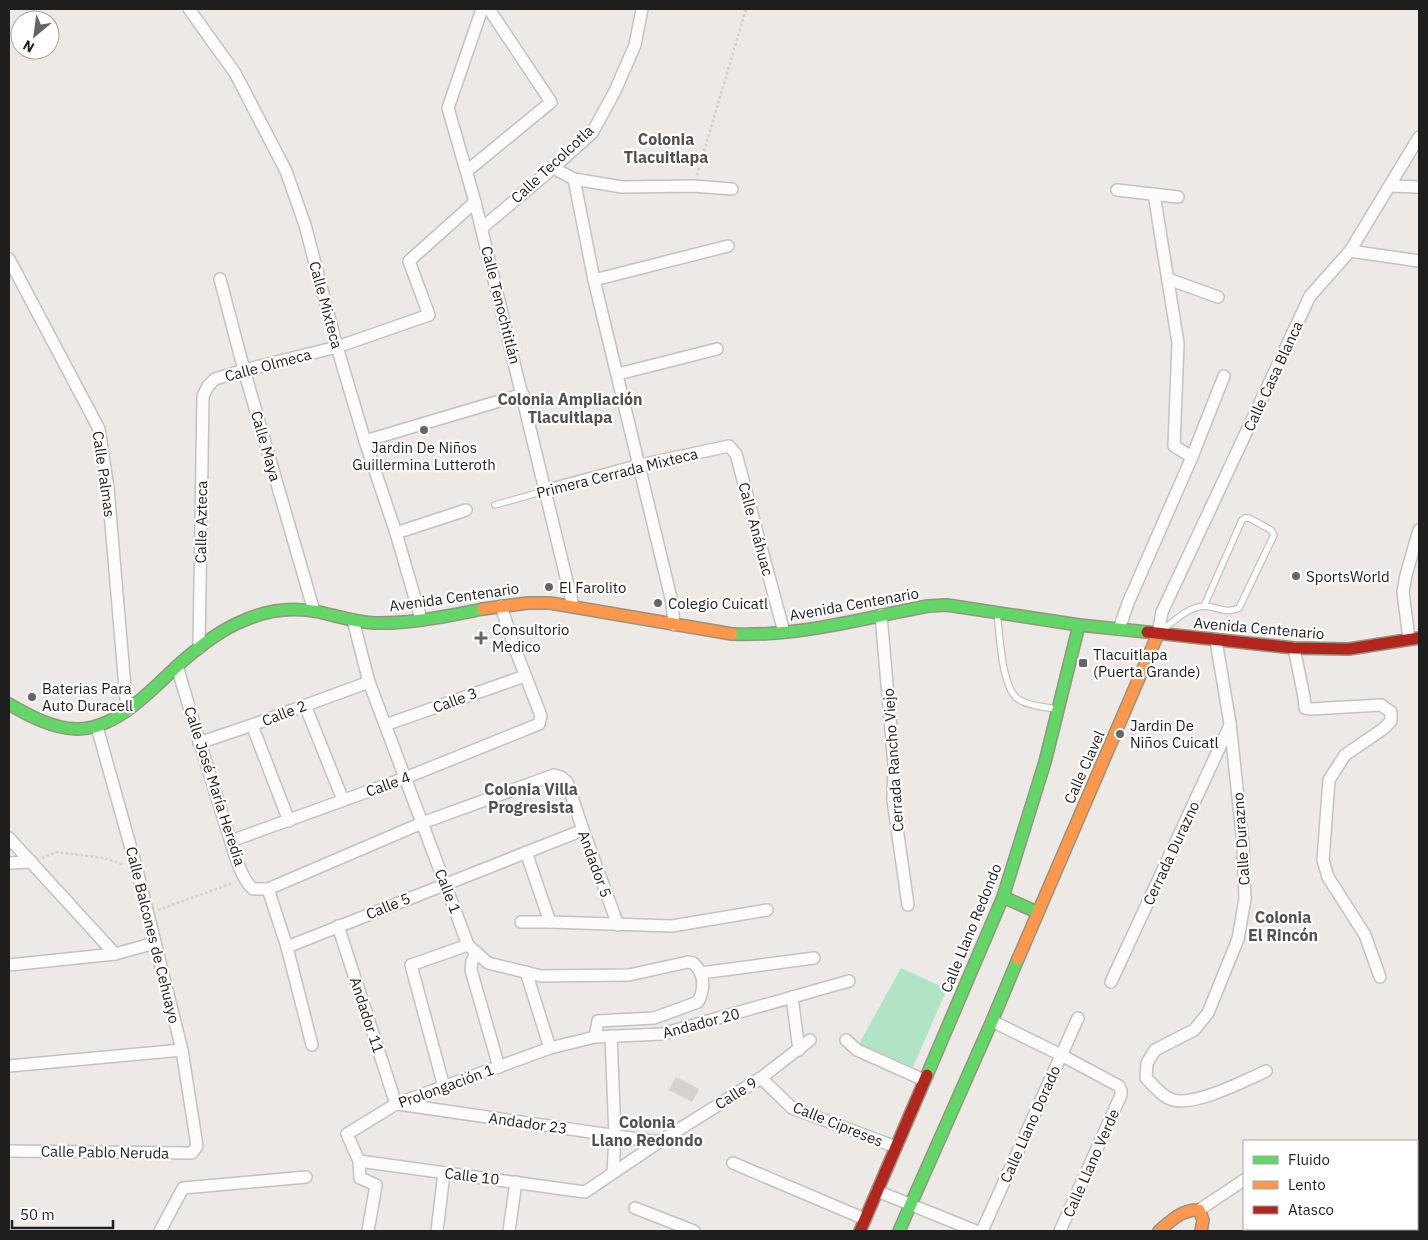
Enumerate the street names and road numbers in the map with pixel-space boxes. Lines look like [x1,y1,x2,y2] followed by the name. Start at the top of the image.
[507,121,597,207] street label: Calle Tecolcotla
[477,244,525,366] street label: Calle Tenochtitlán
[305,259,347,351] street label: Calle Mixteca
[1239,318,1307,434] street label: Calle Casa Blanca
[223,344,313,386] street label: Calle Olmeca
[247,408,285,484] street label: Calle Maya
[89,430,119,518] street label: Calle Palmas
[534,444,700,502] street label: Primera Cerrada Mixteca
[191,480,211,564] street label: Calle Azteca
[734,480,778,578] street label: Calle Anáhuac
[388,578,520,616] street label: Avenida Centenario
[788,583,920,625] street label: Avenida Centenario
[1193,613,1325,643] street label: Avenida Centenario
[430,683,480,717] street label: Calle 3
[878,687,908,833] street label: Cerrada Rancho Viejo
[259,696,309,730] street label: Calle 2
[180,704,250,868] street label: Calle José María Heredia
[1059,727,1109,807] street label: Calle Clavel
[363,767,413,801] street label: Calle 4
[1228,792,1254,886] street label: Calle Durazno
[1139,798,1203,908] street label: Cerrada Durazno
[574,828,616,900] street label: Andador 5
[122,845,184,1025] street label: Calle Balcones de Cehuayo
[936,861,1006,995] street label: Calle Llano Redondo
[431,866,465,916] street label: Calle 1
[363,889,413,923] street label: Calle 5
[346,974,388,1056] street label: Andador 11
[660,1004,742,1042] street label: Andador 20
[396,1060,496,1112] street label: Prolongación 1
[996,1062,1064,1186] street label: Calle Llano Dorado
[711,1073,761,1113] street label: Calle 9
[790,1097,886,1151] street label: Calle Cipreses
[1059,1106,1123,1220] street label: Calle Llano Verde
[488,1108,568,1138] street label: Andador 23
[41,1141,169,1163] street label: Calle Pablo Neruda
[443,1163,501,1189] street label: Calle 10

